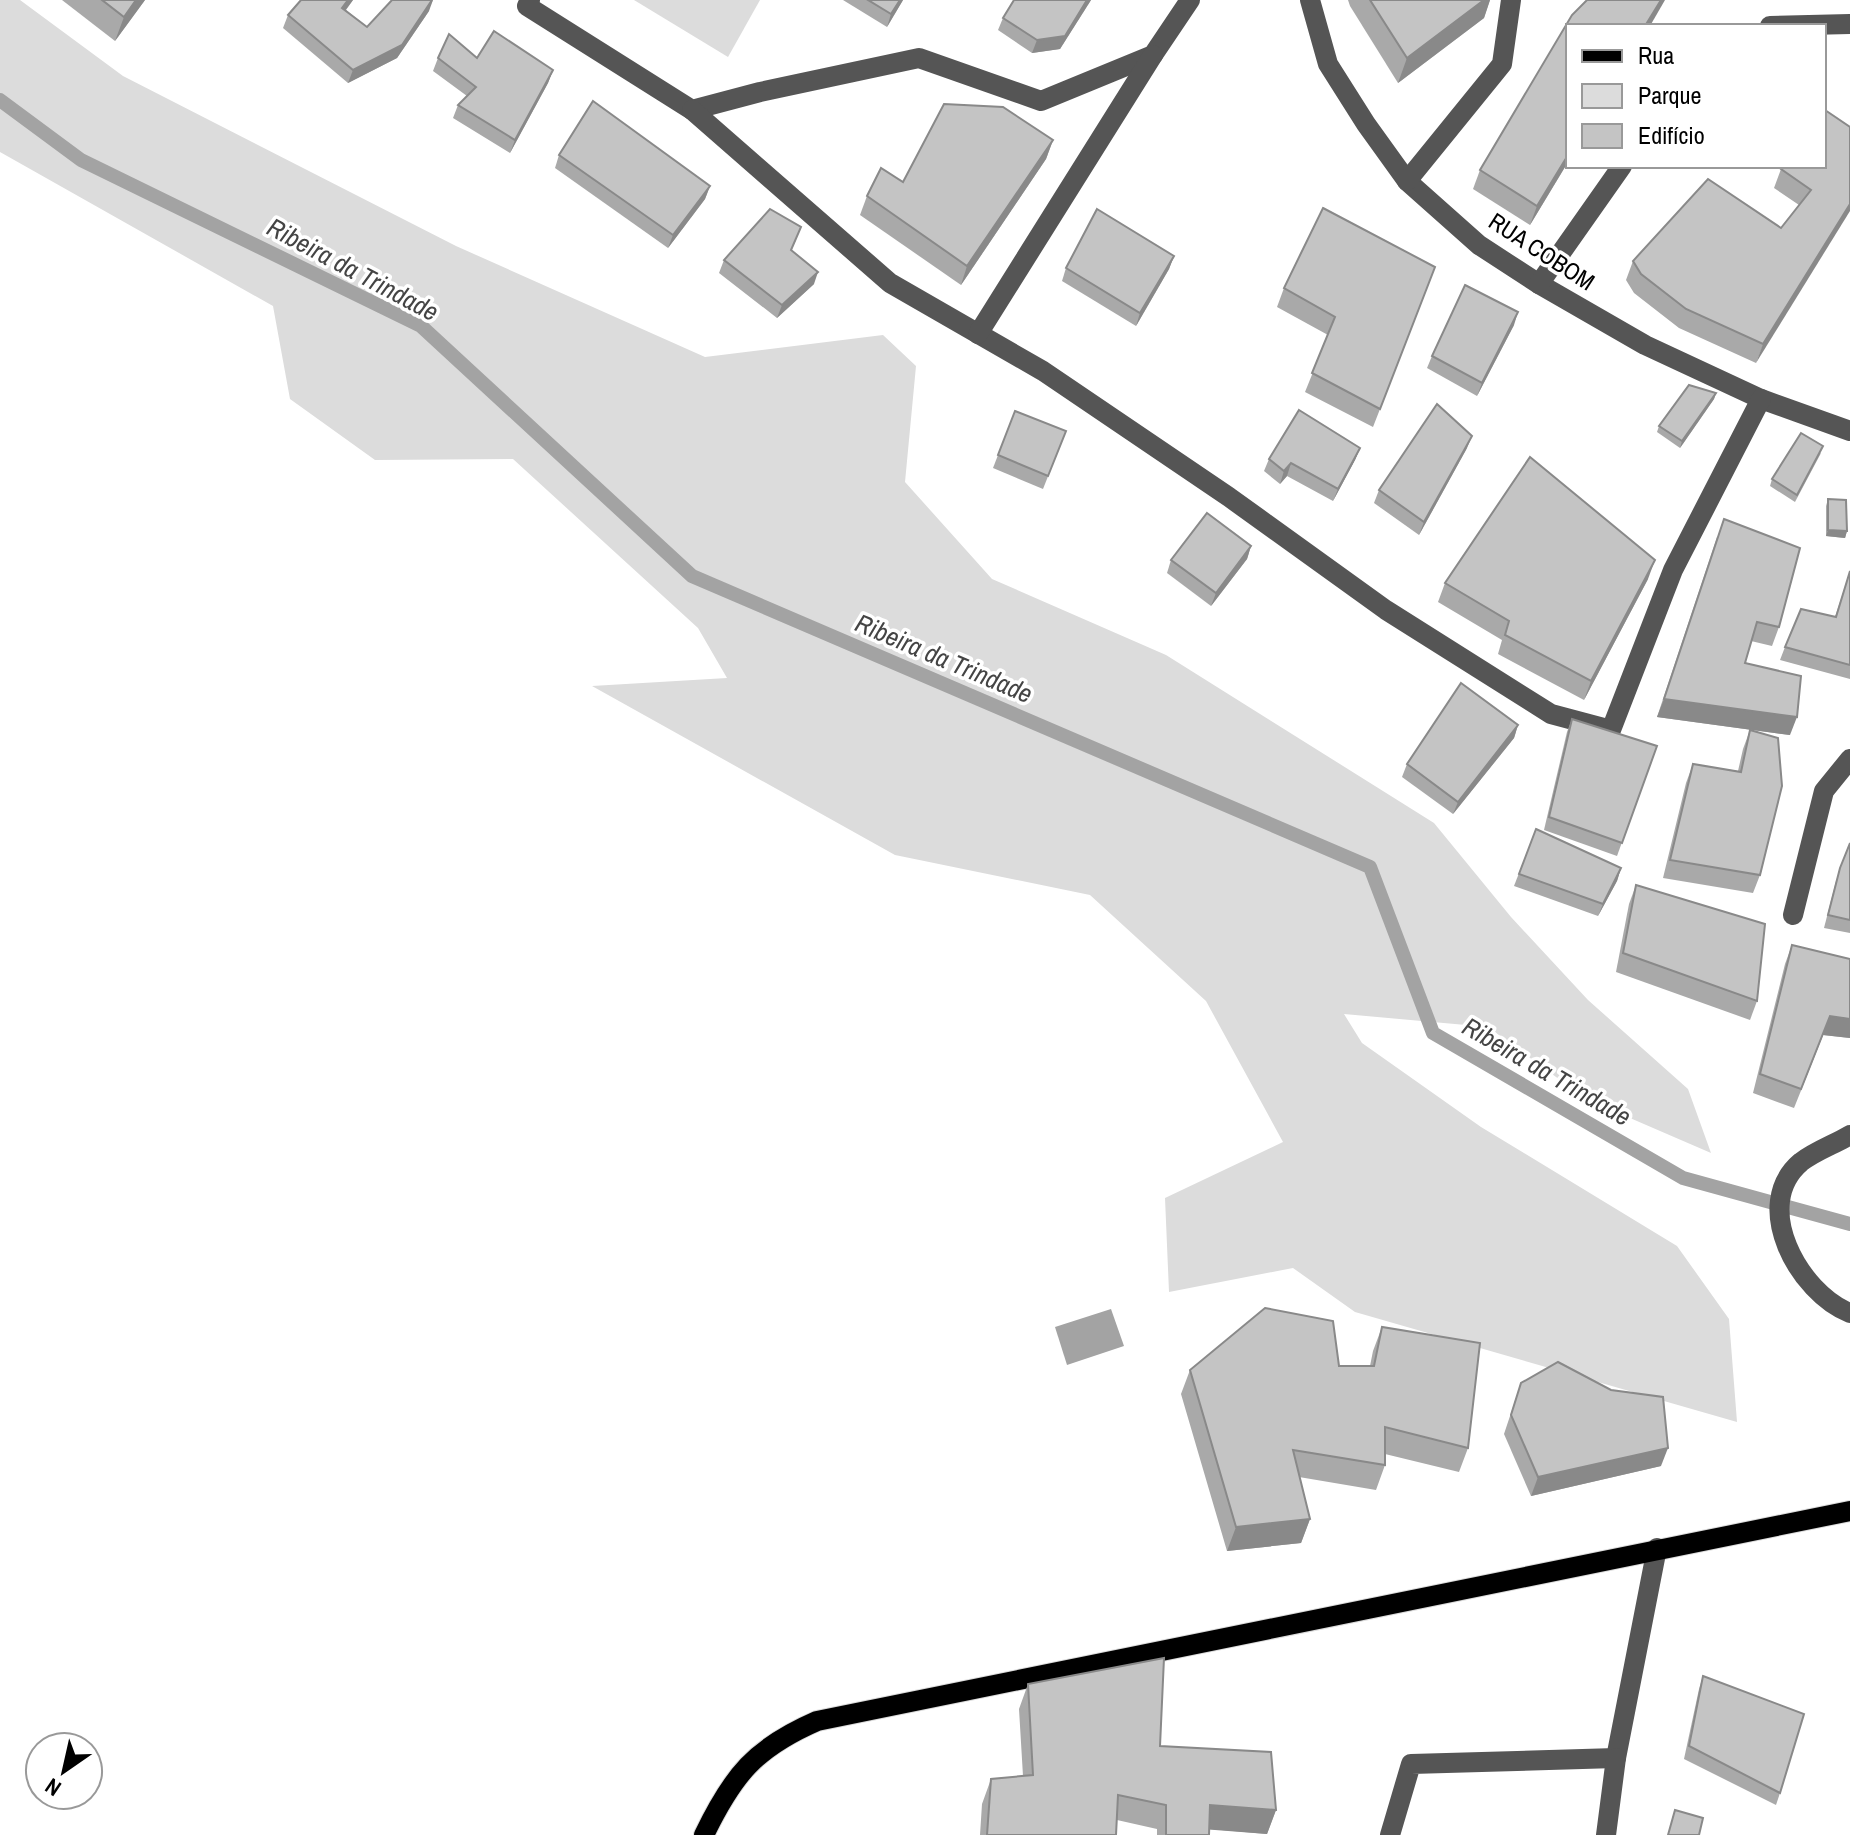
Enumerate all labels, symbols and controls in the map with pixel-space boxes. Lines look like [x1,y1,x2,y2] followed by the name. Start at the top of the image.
[1566,24,1826,168] legend
[1638,39,1674,71] text: Rua
[1638,79,1701,111] text: Parque
[1638,119,1705,151] text: Edifício
[1483,205,1601,297] street label: RUA COBOM
[261,209,445,329] water label: Ribeira da Trindade
[850,605,1038,711] water label: Ribeira da Trindade
[1456,1008,1638,1134] water label: Ribeira da Trindade
[24,1731,104,1811] north arrow
[39,1772,67,1804] text: N

